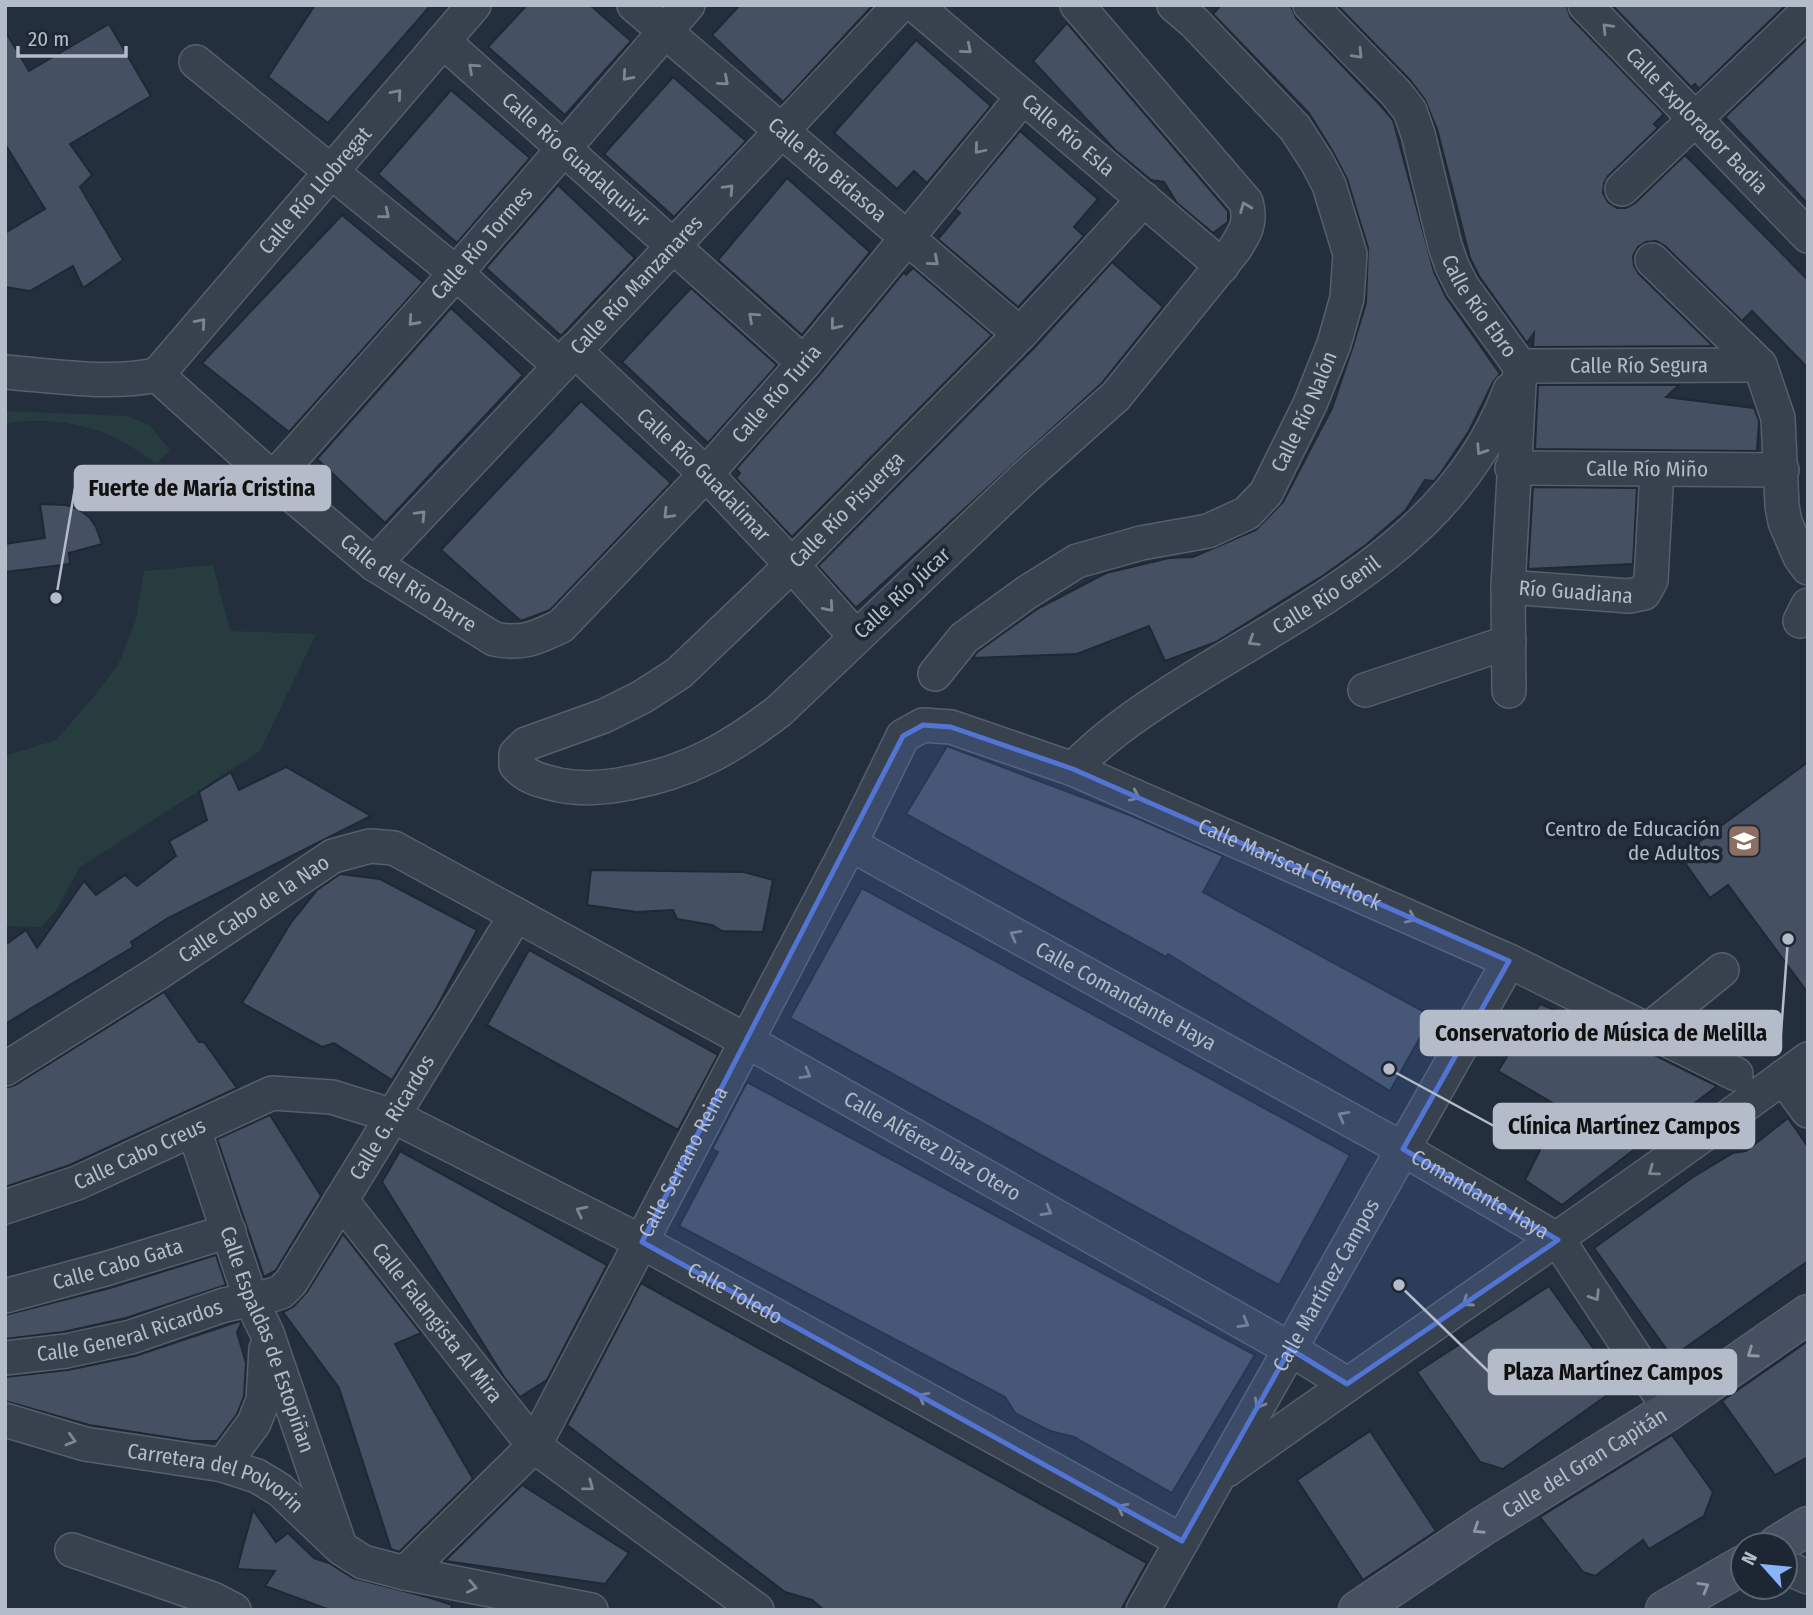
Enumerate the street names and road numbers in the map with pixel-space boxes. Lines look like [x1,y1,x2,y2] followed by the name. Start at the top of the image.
[1620,42,1773,200] street label: Calle Explorador Badia
[497,87,656,233] street label: Calle Río Guadalquivir
[1016,88,1120,182] street label: Calle Río Esla
[763,112,892,228] street label: Calle Río Bidasoa
[253,121,377,260] street label: Calle Río Llobregat
[425,181,538,305] street label: Calle Río Tormes
[565,210,708,360] street label: Calle Río Manzanares
[1436,251,1523,363] street label: Calle Río Ebro
[726,339,827,449] street label: Calle Río Turia
[1265,348,1343,476] street label: Calle Río Nalón
[1570,352,1708,379] street label: Calle Río Segura
[631,403,777,548] street label: Calle Río Guadalimar
[784,446,910,573] street label: Calle Río Pisuerga
[1586,456,1708,482] street label: Calle Río Miño
[335,528,481,638] street label: Calle del Río Darre
[848,541,956,644] street label: Calle Río Júcar
[1268,550,1386,640] street label: Calle Río Genil
[1518,575,1634,609] street label: Río Guadiana
[1194,813,1386,916] street label: Calle Mariscal Cherlock
[173,849,334,969] street label: Calle Cabo de la Nao
[1031,936,1221,1056] street label: Calle Comandante Haya
[344,1050,440,1185] street label: Calle G. Ricardos
[633,1082,734,1242] street label: Calle Serrano Reina
[839,1086,1025,1207] street label: Calle Alférez Díaz Otero
[70,1112,210,1196] street label: Calle Cabo Creus
[1407,1144,1554,1245] street label: Comandante Haya
[1267,1194,1385,1376] street label: Calle Martínez Campos
[214,1223,320,1456] street label: Calle Espaldas de Estopiñan
[50,1233,186,1296] street label: Calle Cabo Gata
[366,1237,508,1408] street label: Calle Falangista Al Mira
[683,1257,787,1330] street label: Calle Toledo
[35,1293,226,1367] street label: Calle General Ricardos
[1497,1402,1672,1524] street label: Calle del Gran Capitán
[126,1438,309,1519] street label: Carretera del Polvorin

